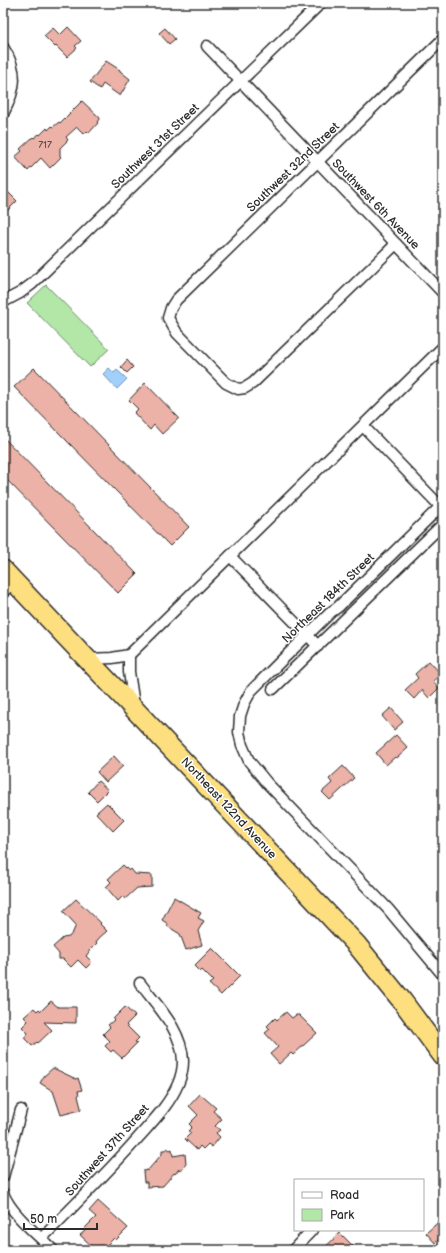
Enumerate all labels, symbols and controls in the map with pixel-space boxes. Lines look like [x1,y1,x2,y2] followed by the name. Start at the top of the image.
[108,100,203,192] street label: Southwest 31st Street
[244,119,343,215] street label: Southwest 32nd Street
[38,139,52,151] house number: 717
[329,156,423,253] street label: Southwest 6th Avenue
[279,550,378,646] street label: Northeast 184th Street
[178,754,280,862] street label: Northeast 122nd Avenue
[62,1101,153,1199] street label: Southwest 37th Street
[294,1179,424,1231] legend
[330,1188,359,1203] text: Road
[24,1205,97,1231] scale bar
[330,1208,354,1223] text: Park
[30,1212,57,1227] text: 50 m

